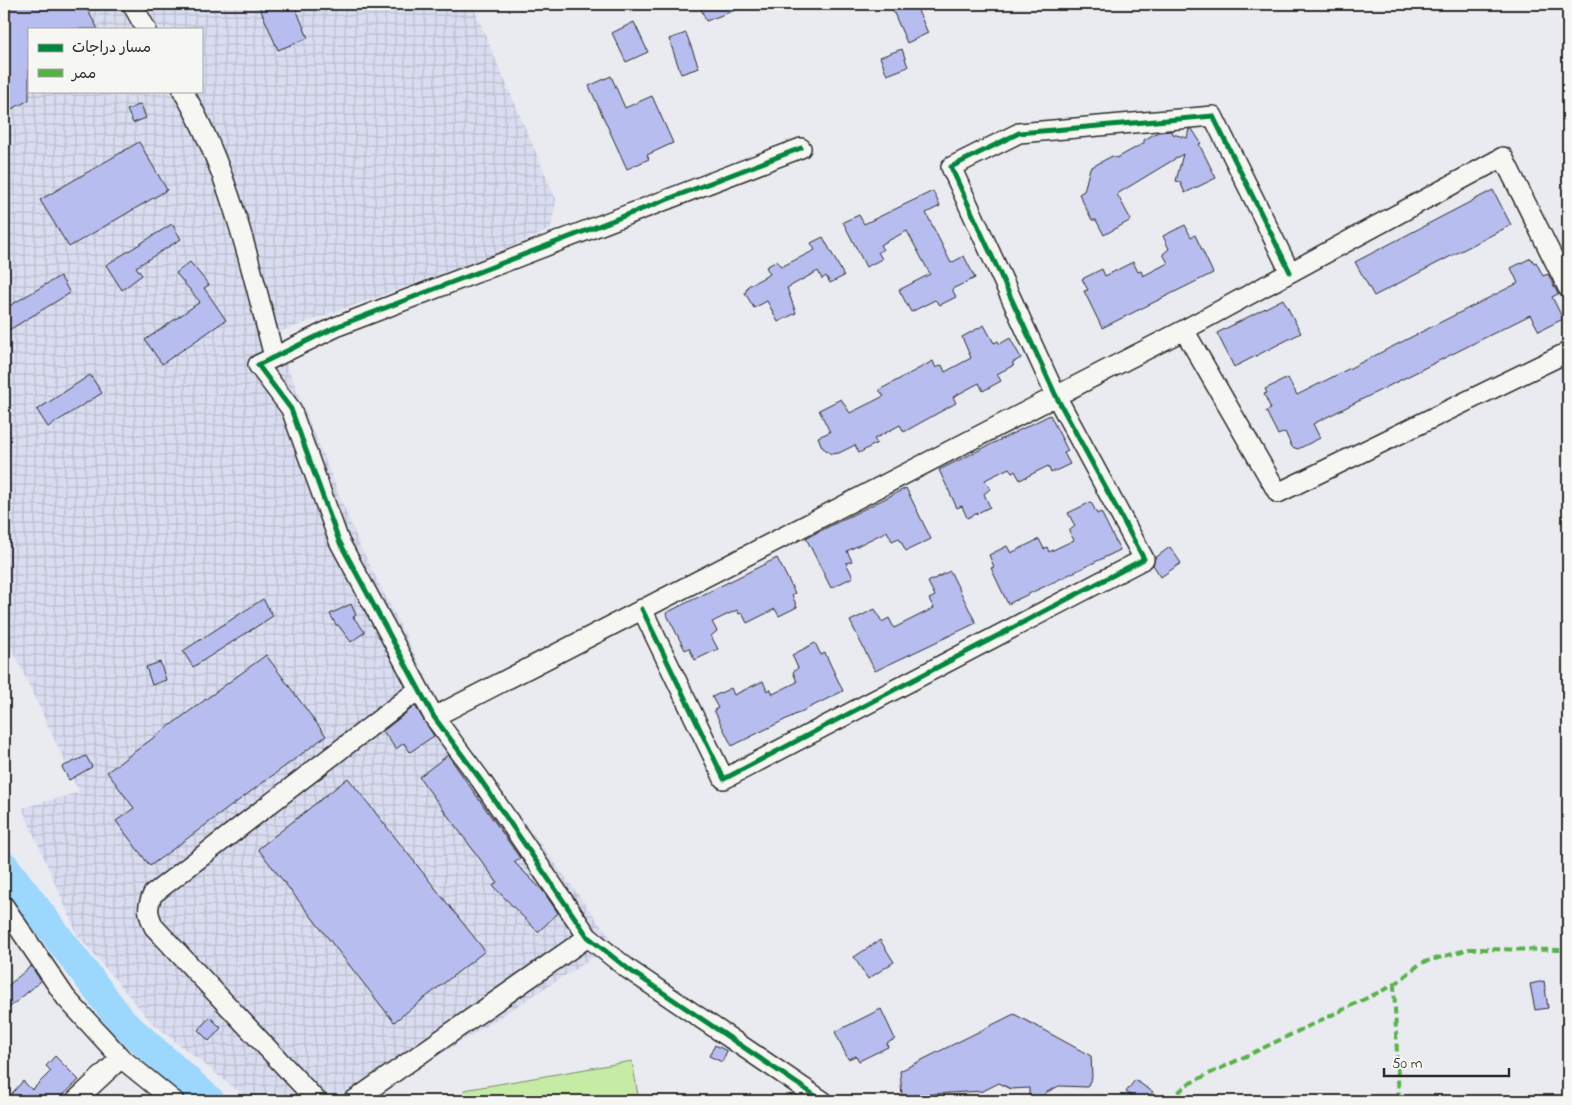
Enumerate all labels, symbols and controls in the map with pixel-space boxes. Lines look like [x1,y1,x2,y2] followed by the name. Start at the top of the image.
[28,28,202,92] legend
[72,37,151,59] text: مسار دراجات
[70,63,96,85] text: ممر
[1384,1045,1510,1077] scale bar
[1392,1053,1423,1075] text: 50 m

